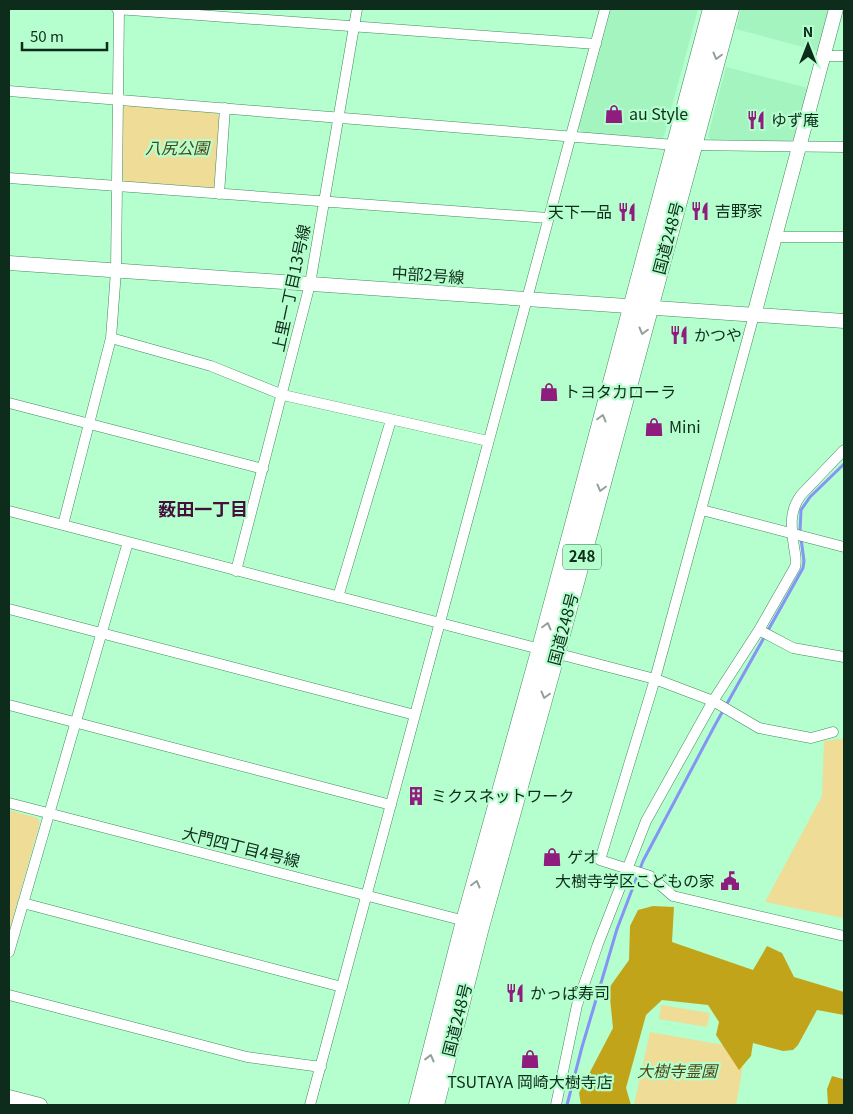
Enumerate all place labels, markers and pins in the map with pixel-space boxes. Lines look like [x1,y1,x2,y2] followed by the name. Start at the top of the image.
[629,101,688,125] place label: au Style
[603,103,625,125] shop icon: au Style
[771,107,819,131] place label: ゆず庵
[745,109,767,131] restaurant icon: ゆず庵
[715,198,763,222] place label: 吉野家
[548,199,612,223] place label: 天下一品
[689,200,711,222] restaurant icon: 吉野家
[616,201,638,223] restaurant icon: 天下一品
[694,322,742,346] place label: かつや
[668,324,690,346] restaurant icon: かつや
[564,379,676,403] place label: トヨタカローラ
[538,381,560,403] shop icon: トヨタカローラ
[669,414,701,438] place label: Mini
[643,416,665,438] shop icon: Mini
[431,783,575,807] place label: ミクスネットワーク
[405,785,427,807] building icon: ミクスネットワーク
[567,844,599,868] place label: ゲオ
[541,846,563,868] shop icon: ゲオ
[555,868,715,892] place label: 大樹寺学区こどもの家
[719,870,741,892] public building icon: 大樹寺学区こどもの家
[530,980,610,1004] place label: かっぱ寿司
[504,982,526,1004] restaurant icon: かっぱ寿司
[519,1048,541,1070] shop icon: TSUTAYA 岡崎大樹寺店
[447,1069,613,1093] place label: TSUTAYA 岡崎大樹寺店

